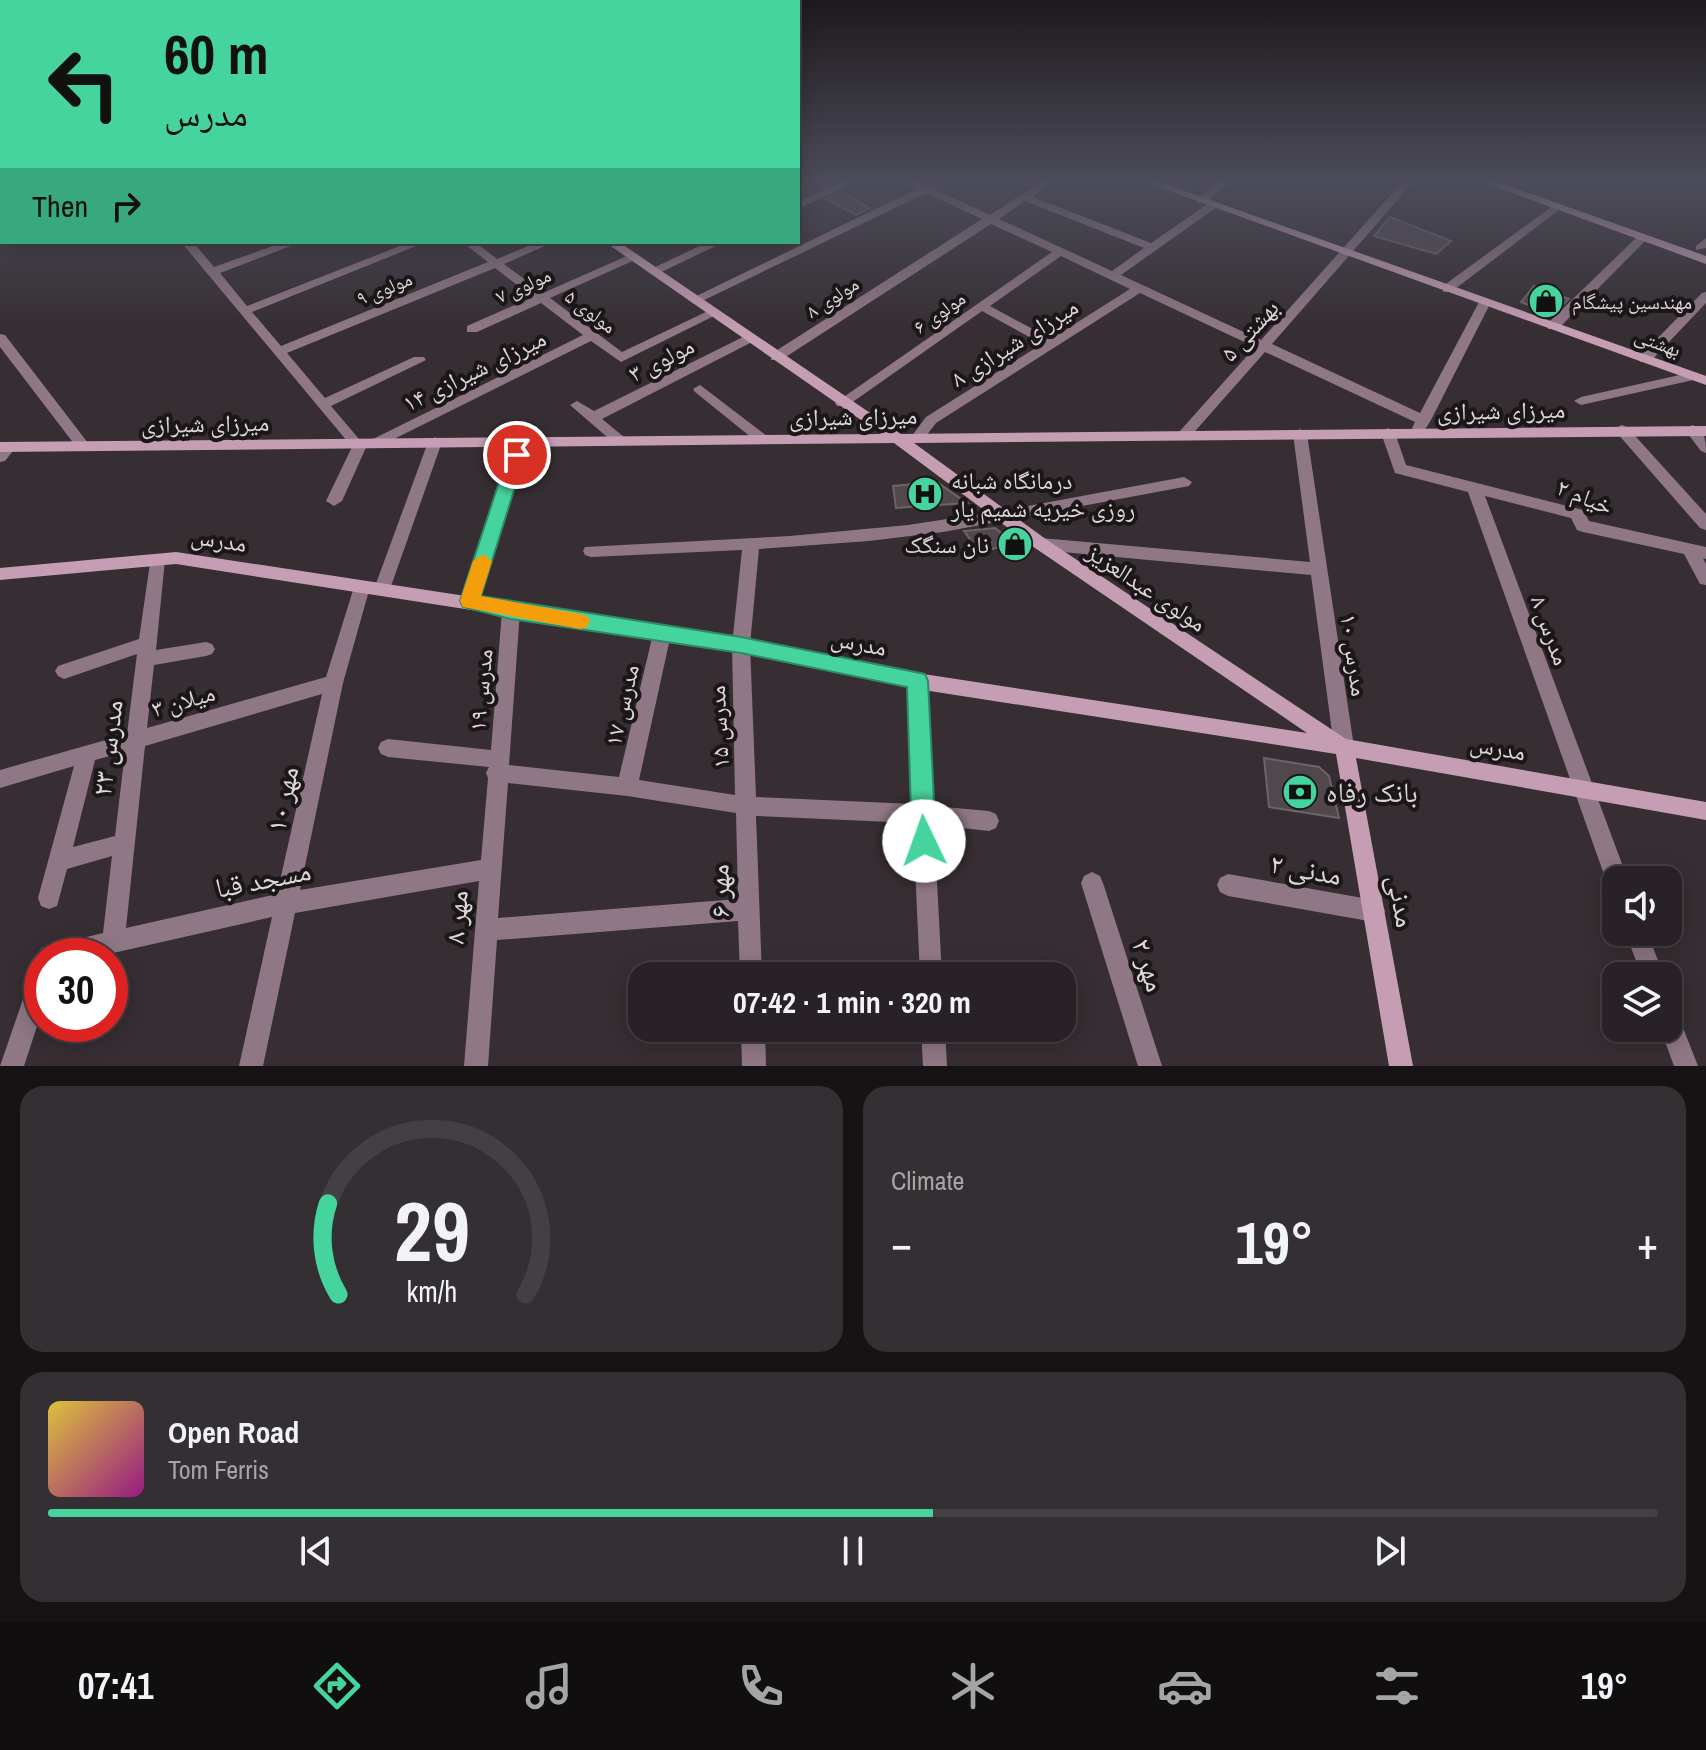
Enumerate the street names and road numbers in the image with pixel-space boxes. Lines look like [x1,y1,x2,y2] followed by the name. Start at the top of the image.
[491,261,555,309] street label: مولوی ۷
[352,265,416,311] street label: مولوی ۹
[800,270,864,324] street label: مولوی ۸
[560,283,622,339] street label: مولوی ۵
[908,284,970,340] street label: مولوی ۶
[944,290,1084,394] street label: میرزای شیرازی ۸
[1213,292,1285,368] street label: بهشتی ۵
[1631,321,1685,363] street label: بهشتی
[397,322,551,418] street label: میرزای شیرازی ۱۴
[623,329,699,389] street label: مولوی ۳
[1436,393,1566,427] street label: میرزای شیرازی
[788,399,918,433] street label: میرزای شیرازی
[140,406,270,440] street label: میرزای شیرازی
[1552,470,1618,523] street label: خیام ۲
[189,519,249,559] street label: مدرس
[1080,535,1213,639] street label: مولوی عبدالعزیز
[1524,591,1578,669] street label: مدرس ۸
[1333,612,1377,698] street label: مدرس ۱۰
[829,621,889,663] street label: مدرس
[460,647,500,733] street label: مدرس ۱۹
[596,661,646,749] street label: مدرس ۱۷
[148,676,218,724] street label: میلان ۳
[700,685,736,769] street label: مدرس ۱۵
[82,698,132,798] street label: مدرس ۲۳
[1468,726,1528,768] street label: مدرس
[257,763,307,835] street label: مهر ۱۰
[1267,844,1345,894] street label: مدنی ۲
[212,851,314,907] street label: مسجد قبا
[700,864,738,918] street label: مهر ۶
[1379,872,1425,930] street label: مدنی
[435,889,477,945] street label: مهر ۸
[1123,934,1175,996] street label: مهر ۲

